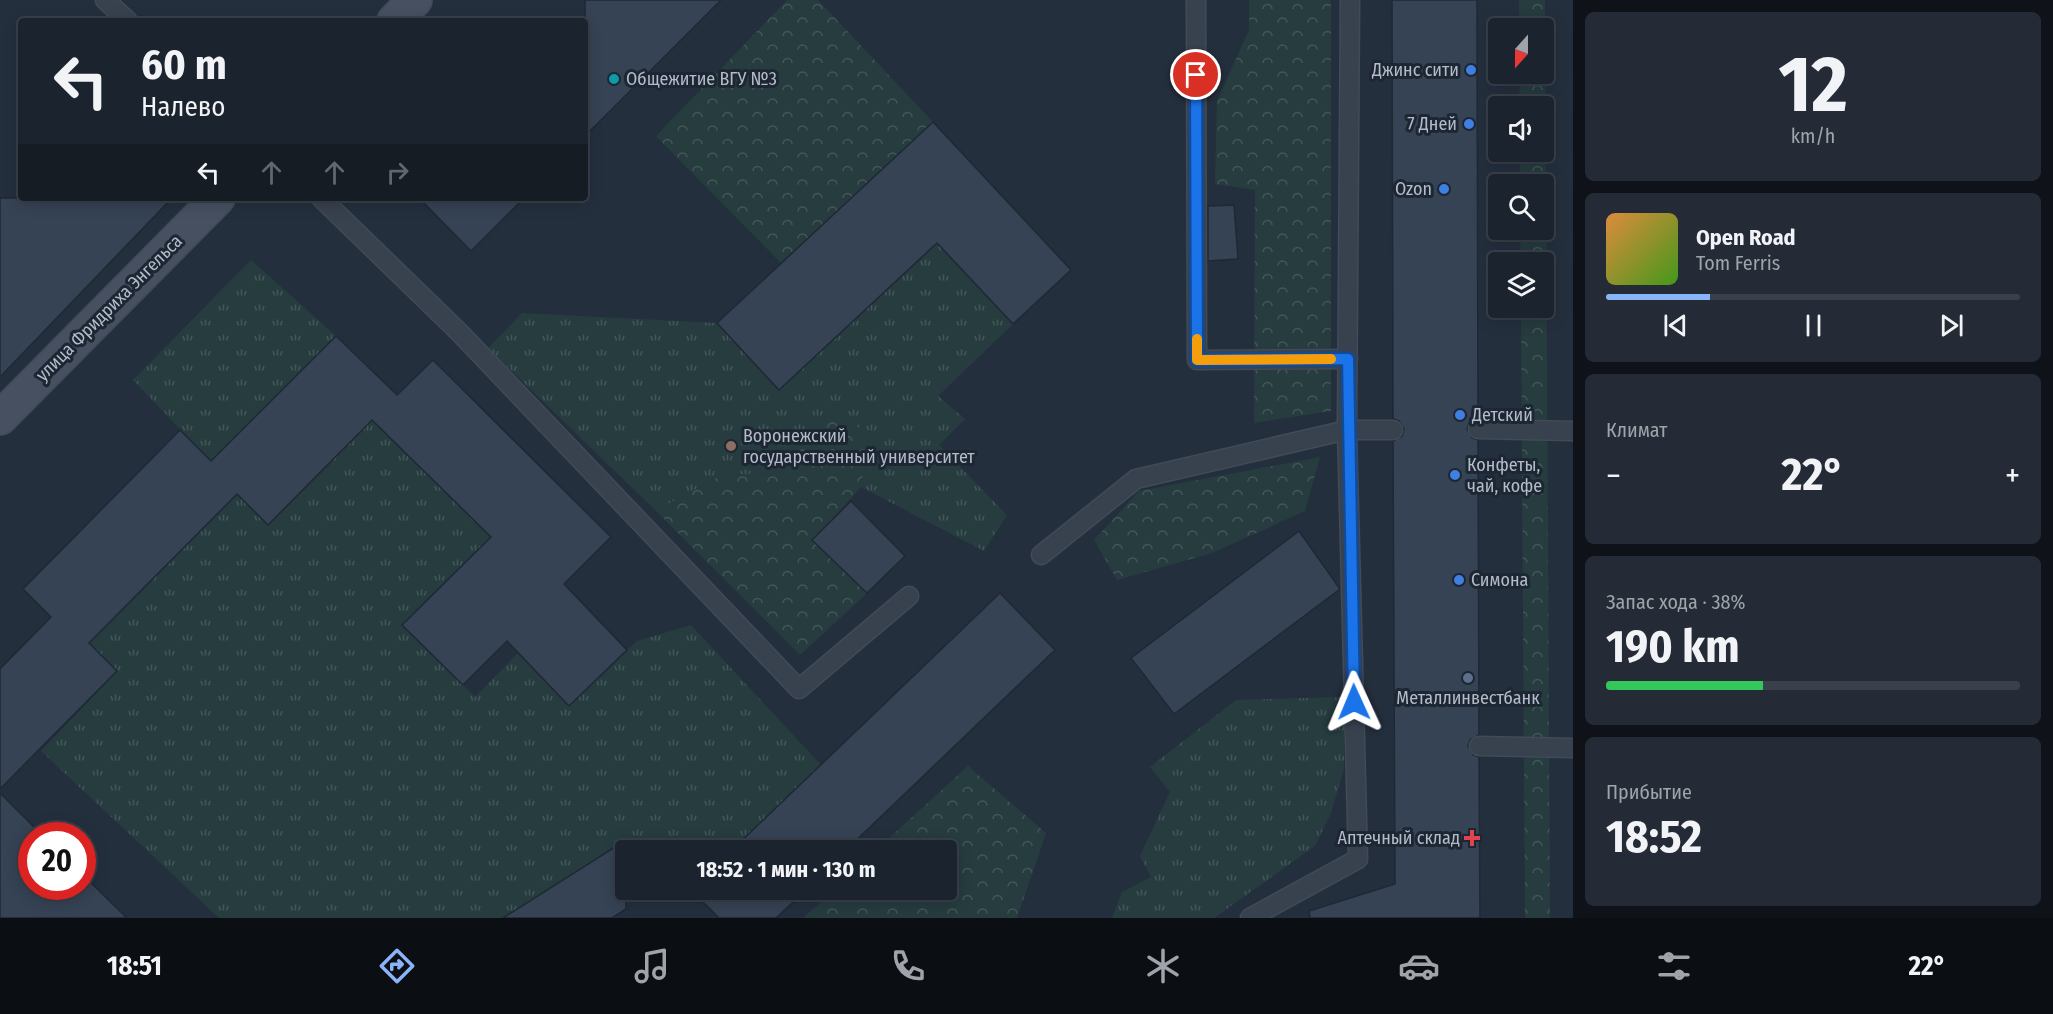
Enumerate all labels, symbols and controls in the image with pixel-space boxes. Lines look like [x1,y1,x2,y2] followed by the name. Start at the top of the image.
[1488,18,1554,84] north arrow
[1488,18,1554,318] map controls
[1778,38,1848,132] text: 12
[141,40,227,90] text: 60 m
[42,42,120,120] icon: left
[1170,49,1221,100] pin
[1179,58,1212,91] icon: arrive
[1371,59,1459,81] place label: Джинс сити
[1464,63,1478,77] marker: Джинс сити
[626,68,777,90] place label: Общежитие ВГУ №3
[607,72,621,86] marker: Общежитие ВГУ №3
[141,91,225,123] text: Налево
[1488,96,1554,162] button: sound
[1407,113,1457,135] place label: 7 Дней
[1462,117,1476,131] marker: 7 Дней
[1791,124,1835,148] text: km/h
[192,156,225,189] icon: left
[255,156,288,189] icon: ahead
[318,156,351,189] icon: ahead
[381,156,414,189] icon: right
[1488,174,1554,240] button: search
[1395,178,1432,200] place label: Ozon
[1437,182,1451,196] marker: Ozon
[1696,224,1796,251] text: Open Road
[31,230,187,386] street label: улица Фридриха Энгельса
[1696,251,1780,275] text: Tom Ferris
[1488,252,1554,318] button: layers
[1659,309,1692,342] icon: previous
[1797,309,1830,342] icon: pause
[1935,309,1968,342] icon: next
[1471,404,1533,426] place label: Детский
[1453,408,1467,422] marker: Детский
[1606,418,1667,442] text: Климат
[743,425,975,468] place label: Воронежский государственный университет
[724,439,738,453] marker: Воронежский государственный университет
[1782,448,1844,502] text: 22°
[1467,454,1542,497] place label: Конфеты, чай, кофе
[1606,456,1621,496] text: −
[2005,456,2020,496] text: +
[1448,468,1462,482] marker: Конфеты, чай, кофе
[1471,569,1529,591] place label: Симона
[1452,573,1466,587] marker: Симона
[1606,590,1745,614] text: Запас хода · 38%
[1606,620,1739,674] text: 190 km
[1322,670,1386,734] position arrow
[1461,671,1475,685] marker: Металлинвестбанк
[1396,687,1540,709] place label: Металлинвестбанк
[1606,780,1692,804] text: Прибытие
[1606,810,1702,864] text: 18:52
[18,822,96,900] speed limit sign: 20
[1338,827,1460,849] place label: Аптечный склад
[1465,831,1479,845] marker: Аптечный склад
[696,856,876,883] text: 18:52 · 1 мин · 130 m
[376,945,418,987] icon: directions
[631,945,673,987] icon: music
[887,945,929,987] icon: phone
[1142,945,1184,987] icon: climate
[1398,945,1440,987] icon: car
[1653,945,1695,987] icon: filters
[107,950,162,982] text: 18:51
[1909,950,1946,982] text: 22°

